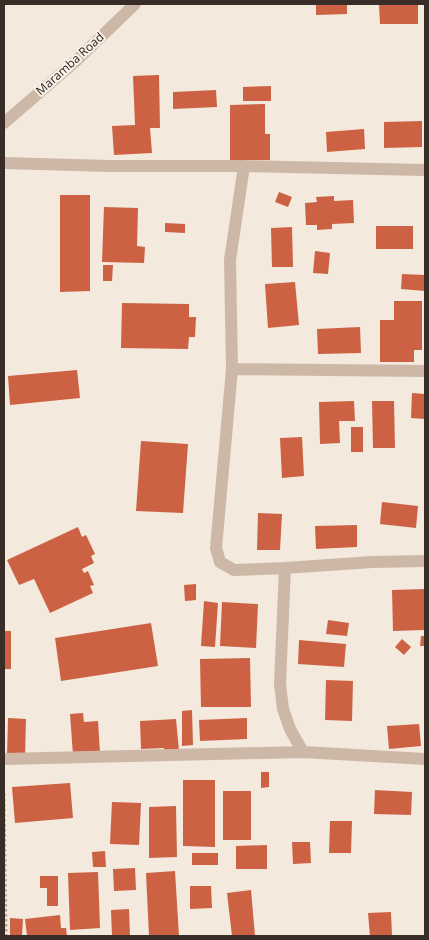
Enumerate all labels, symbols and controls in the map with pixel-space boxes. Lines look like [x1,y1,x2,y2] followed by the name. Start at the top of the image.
[32,28,107,99] street label: Maramba Road

